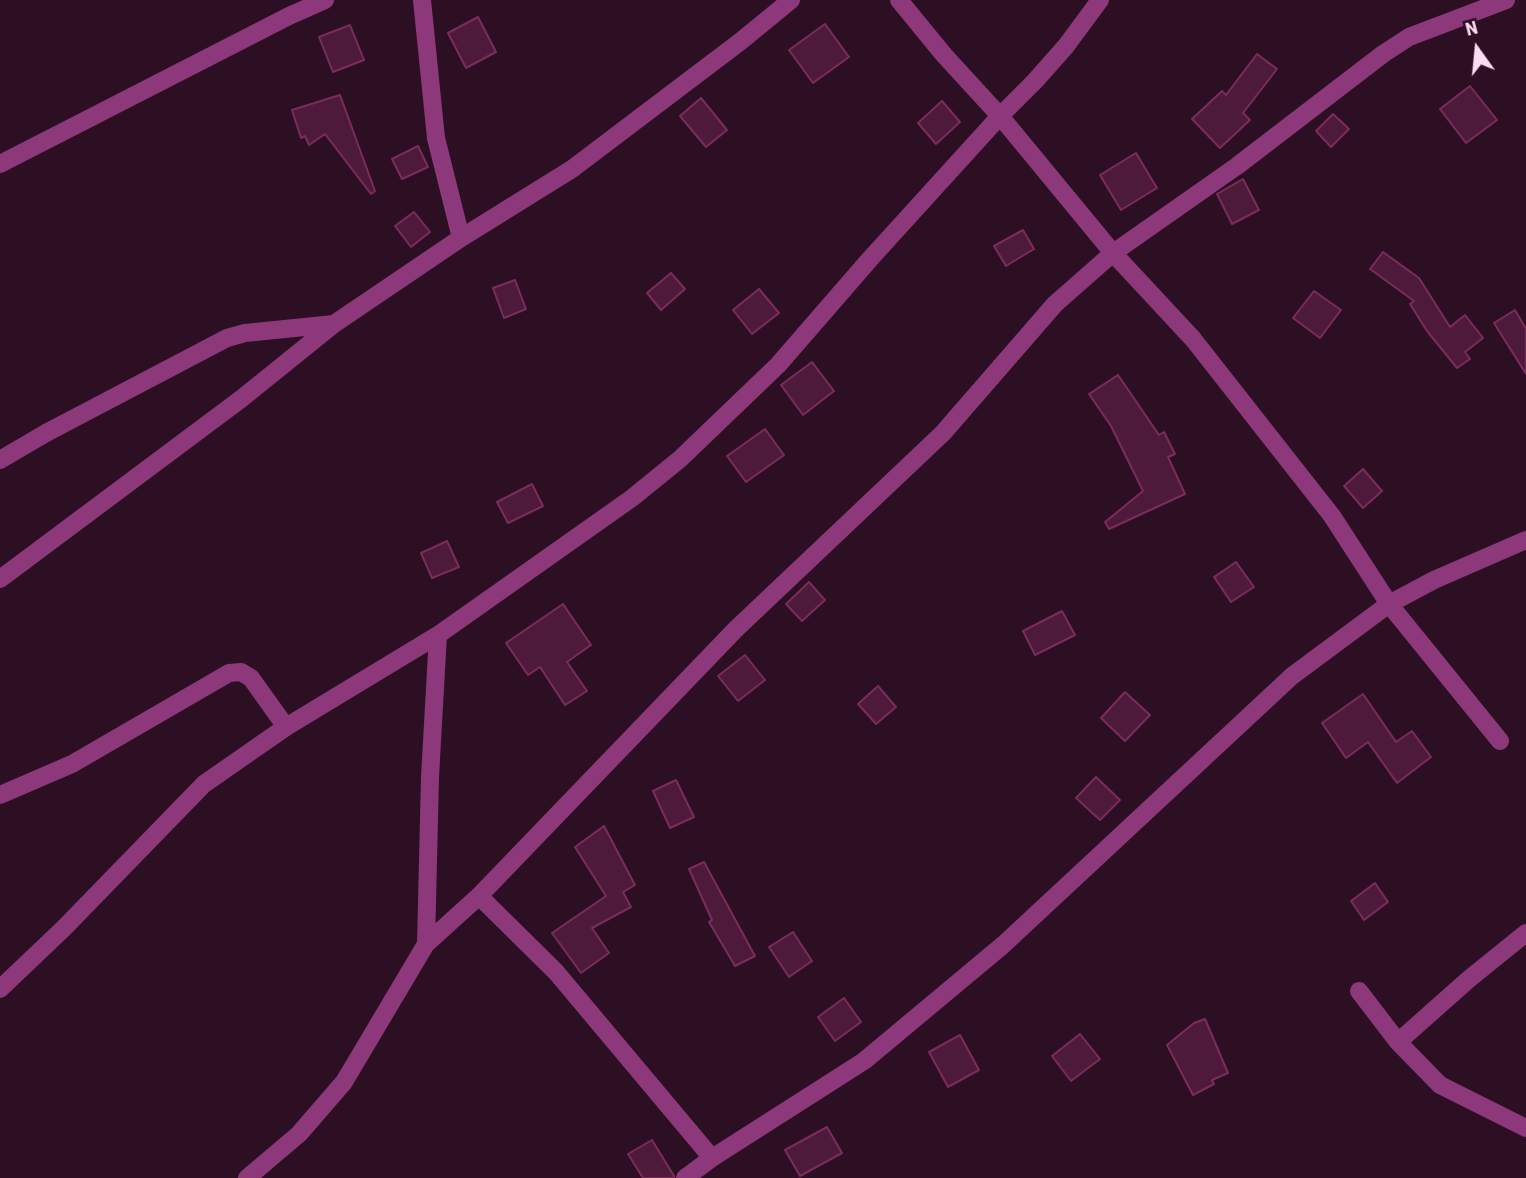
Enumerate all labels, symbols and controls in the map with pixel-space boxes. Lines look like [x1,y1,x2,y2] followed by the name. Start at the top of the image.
[1442,14,1512,84] north arrow
[1463,16,1480,41] text: N

